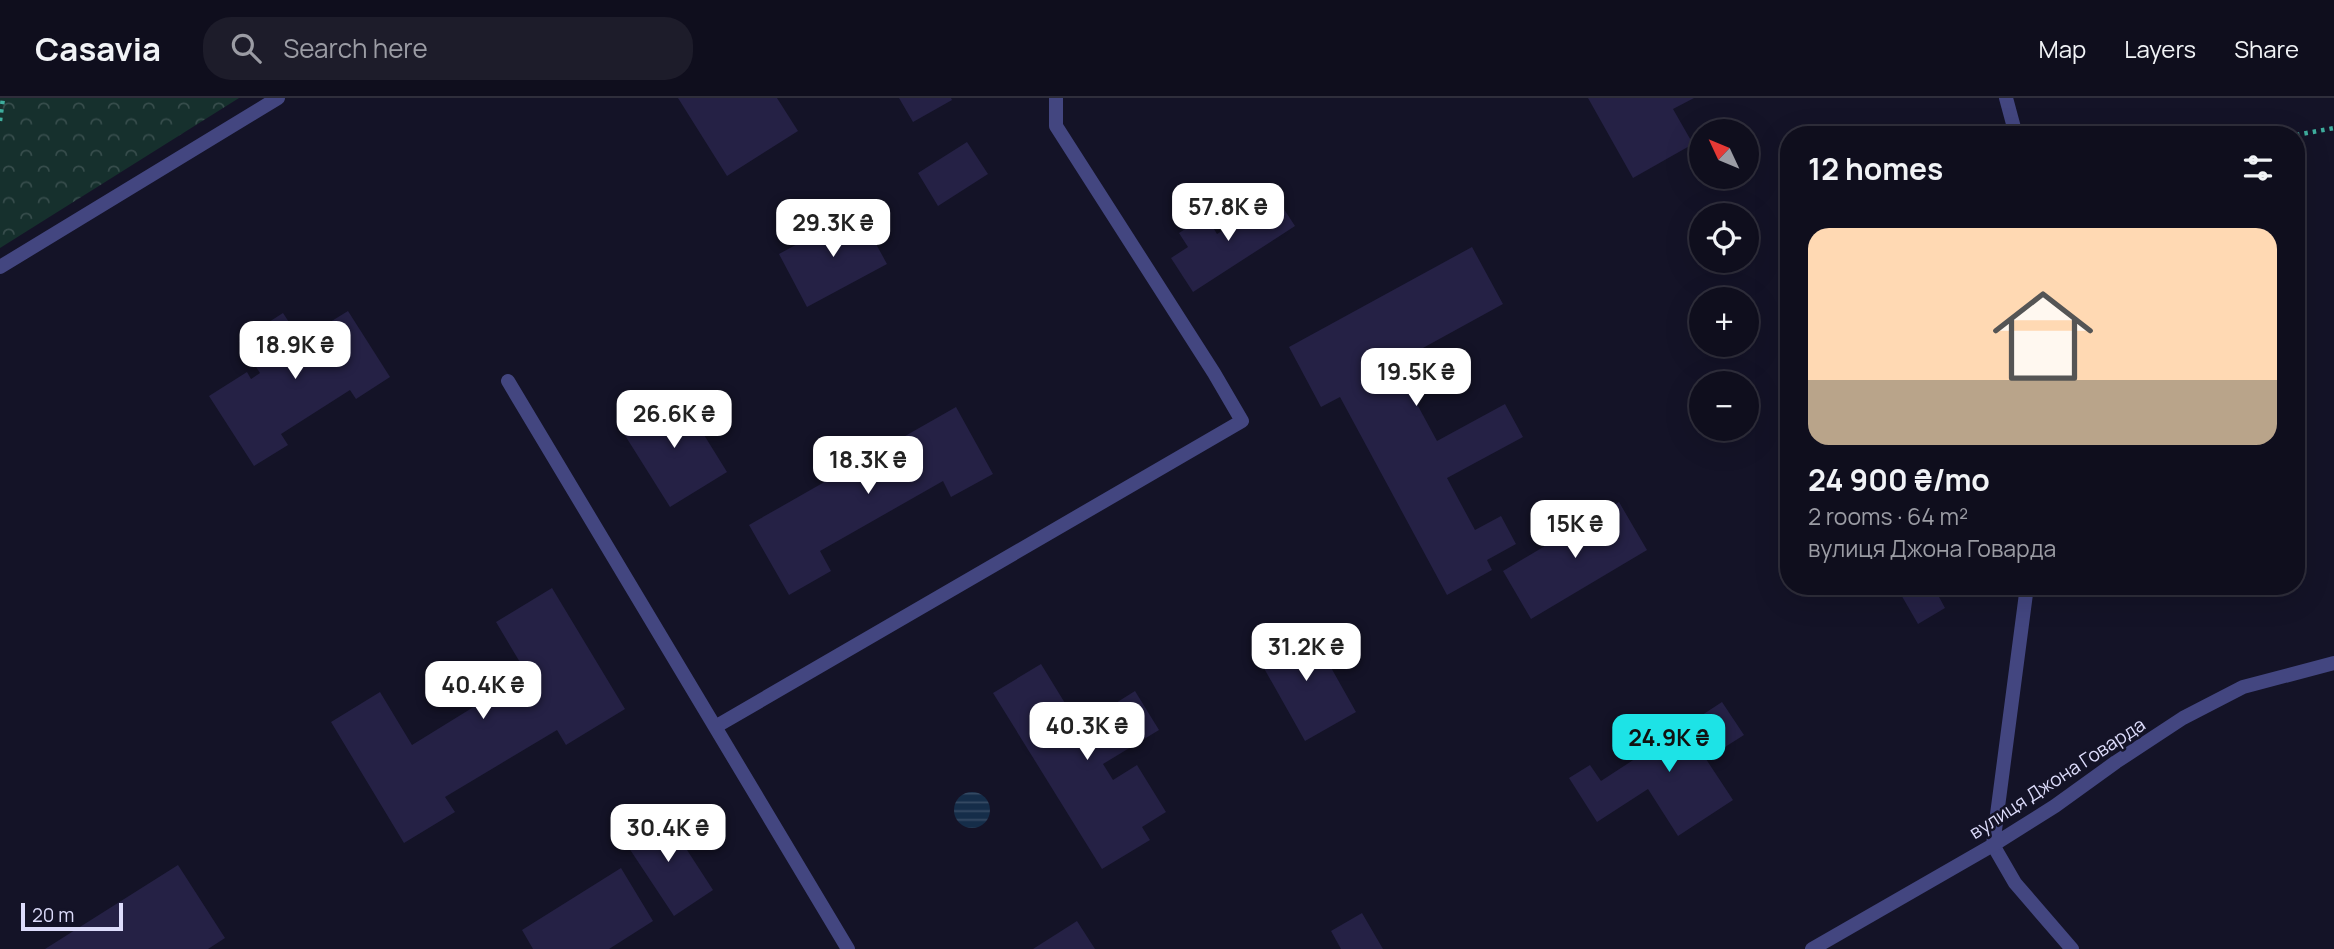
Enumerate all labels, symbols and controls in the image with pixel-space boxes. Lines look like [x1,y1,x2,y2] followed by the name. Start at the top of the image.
[203,17,693,80] search box
[35,26,161,71] text: Casavia
[227,29,265,67] icon: search
[283,30,428,66] text: Search here
[2039,32,2086,65] text: Map
[2124,32,2196,65] text: Layers
[2234,32,2299,65] text: Share
[1689,119,1759,189] north arrow
[1689,119,1759,441] map controls
[1808,148,1943,189] text: 12 homes
[2239,149,2277,187] icon: filters
[1163,184,1293,243] pin: 57.8K ₴
[1188,190,1268,222] text: 57.8K ₴
[768,200,898,259] pin: 29.3K ₴
[1689,203,1759,273] button: locate
[792,206,874,238] text: 29.3K ₴
[1980,273,2106,399] icon: home
[1689,287,1759,357] button: +
[230,322,360,381] pin: 18.9K ₴
[256,328,334,360] text: 18.9K ₴
[1351,348,1481,408] pin: 19.5K ₴
[1377,355,1455,387] text: 19.5K ₴
[1689,371,1759,441] button: −
[609,390,739,450] pin: 26.6K ₴
[633,397,715,429] text: 26.6K ₴
[803,436,933,496] pin: 18.3K ₴
[829,443,907,475] text: 18.3K ₴
[1808,459,1990,500] text: 24 900 ₴/mo
[1526,500,1624,560] pin: 15K ₴
[1808,500,1968,532] text: 2 rooms · 64 m²
[1547,507,1603,539] text: 15K ₴
[1808,532,2056,564] text: вулиця Джона Говарда
[1241,624,1371,683] pin: 31.2K ₴
[1268,630,1344,662] text: 31.2K ₴
[418,662,548,721] pin: 40.4K ₴
[441,668,525,700] text: 40.4K ₴
[1022,702,1152,762] pin: 40.3K ₴
[1046,709,1128,741] text: 40.3K ₴
[1964,711,2150,845] street label: вулиця Джона Говарда
[1604,714,1734,774] pin: 24.9K ₴
[1628,721,1710,753] text: 24.9K ₴
[603,804,733,864] pin: 30.4K ₴
[627,811,709,843] text: 30.4K ₴
[21,900,122,932] scale bar
[32,902,74,928] text: 20 m

